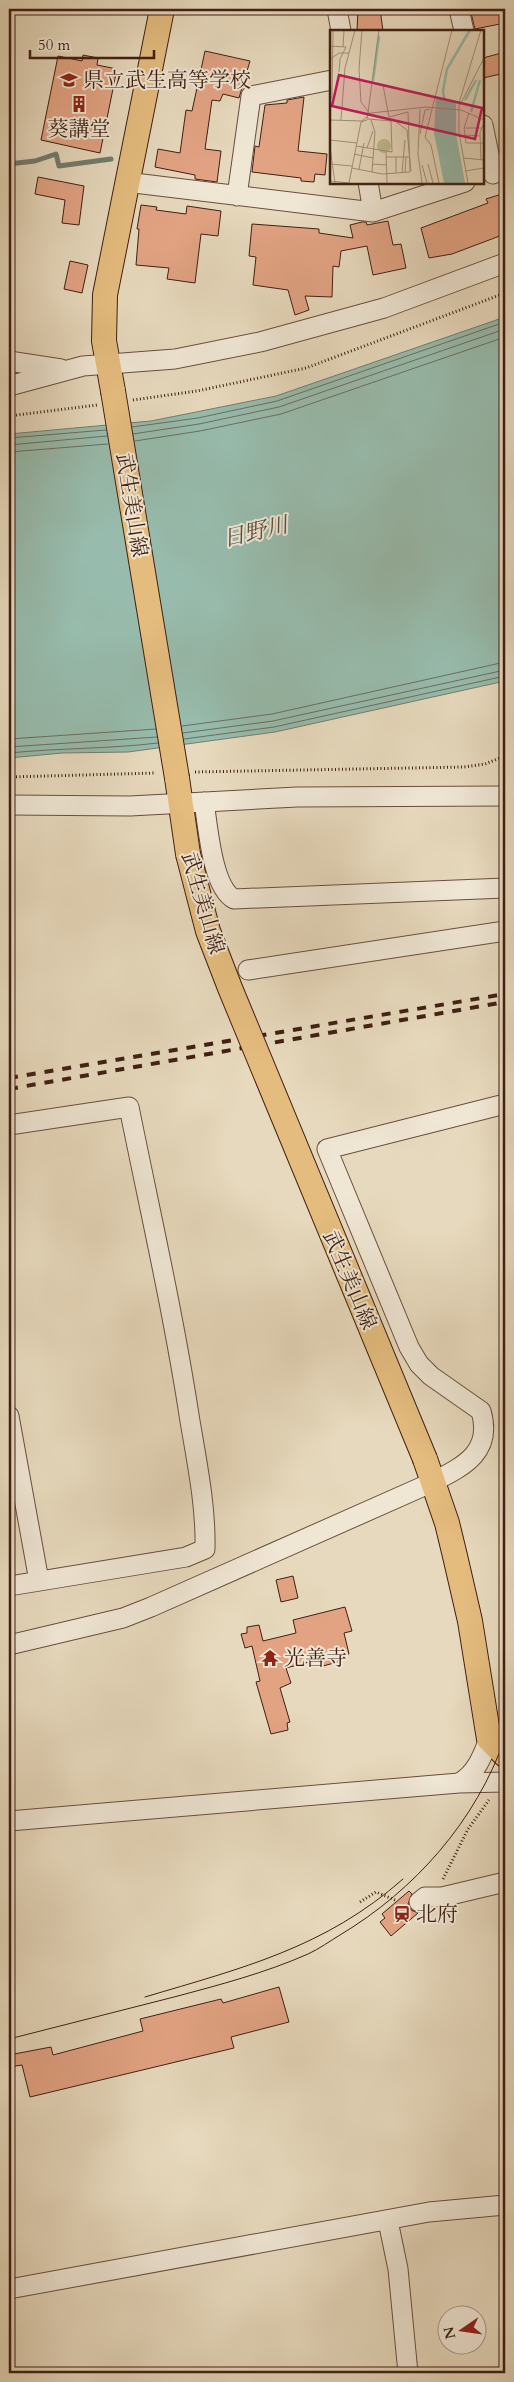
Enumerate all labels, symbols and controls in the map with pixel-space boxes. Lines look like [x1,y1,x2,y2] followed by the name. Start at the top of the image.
[30,28,154,60] scale bar
[330,30,484,184] inset map
[38,35,70,55] text: 50 m
[83,66,251,95] place label: 県立武生高等学校
[59,70,79,90] school or university icon: 県立武生高等学校
[69,94,89,114] building icon: 葵講堂
[48,115,111,144] place label: 葵講堂
[109,451,154,559] street label: 武生美山線
[220,509,293,554] water label: 日野川
[174,849,231,958] street label: 武生美山線
[316,1226,383,1334] street label: 武生美山線
[284,1644,347,1673] place label: 光善寺
[260,1648,280,1668] temple icon: 光善寺
[416,1900,458,1929] place label: 北府
[392,1904,412,1924] station icon: 北府
[436,2304,486,2354] north arrow
[439,2325,460,2341] text: N

